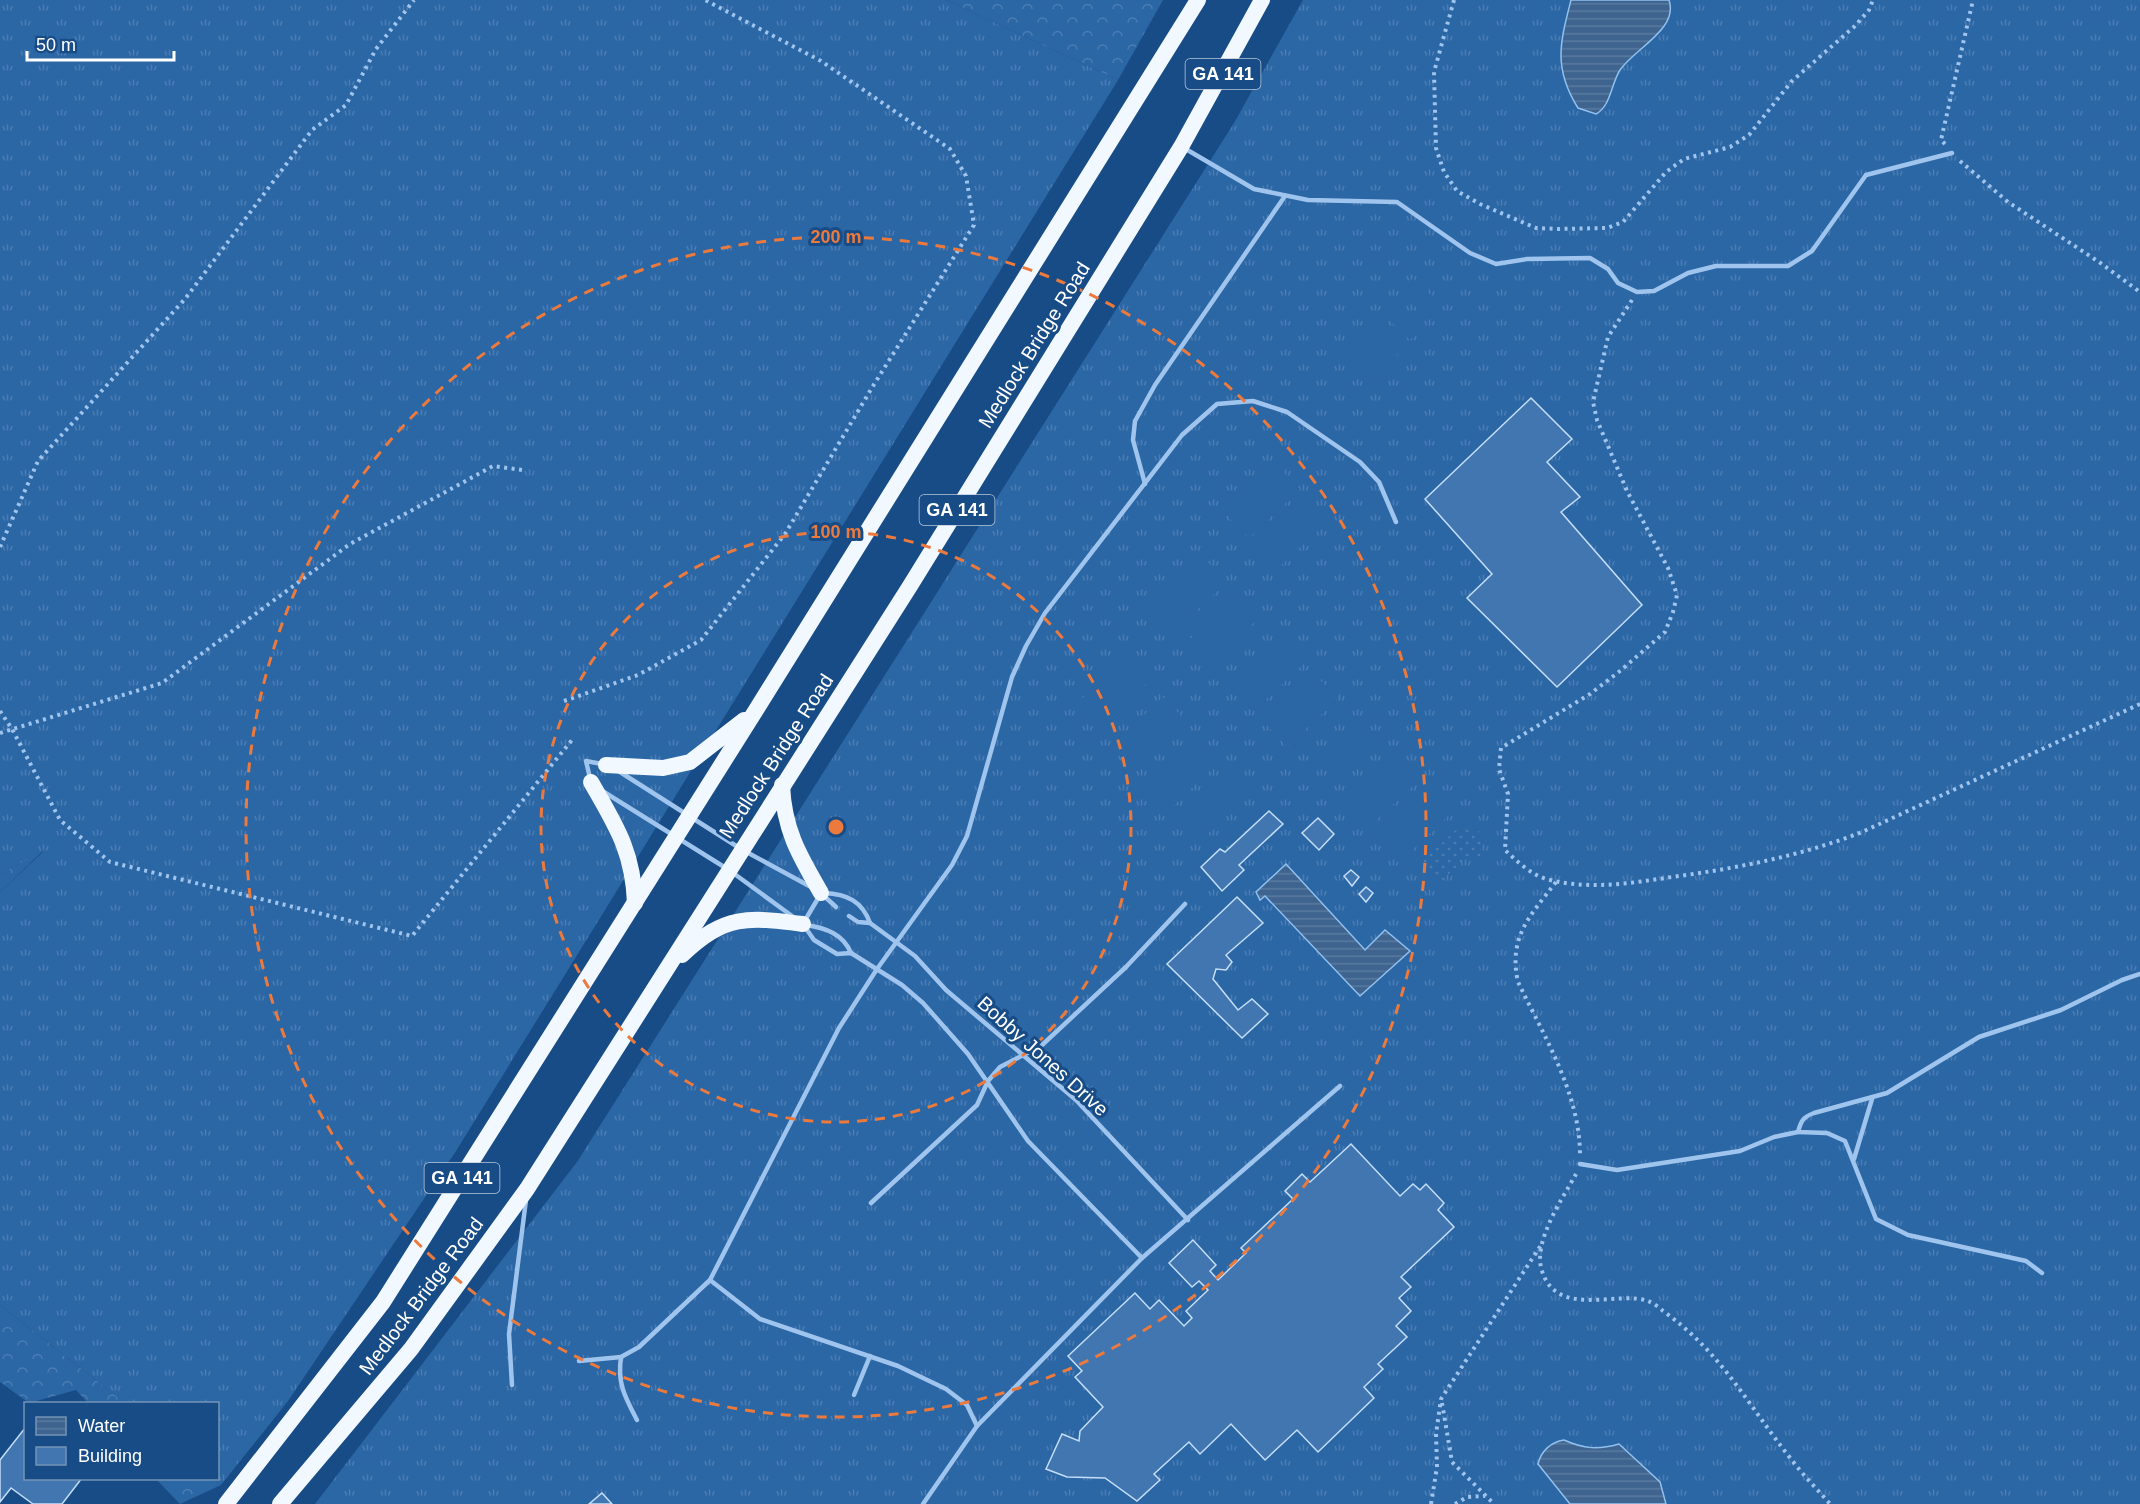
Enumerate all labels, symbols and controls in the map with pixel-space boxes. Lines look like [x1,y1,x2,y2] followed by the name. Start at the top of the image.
[27,24,174,62] scale bar
[36,35,76,55] text: 50 m
[1186,59,1260,89] road number: GA 141
[810,227,862,247] text: 200 m
[974,258,1094,432] street label: Medlock Bridge Road
[920,495,994,525] road number: GA 141
[810,522,862,542] text: 100 m
[715,670,837,842] street label: Medlock Bridge Road
[826,817,846,837] centre of rings
[973,992,1113,1120] street label: Bobby Jones Drive
[424,1163,500,1193] road number: GA 141
[355,1213,487,1379] street label: Medlock Bridge Road
[24,1402,219,1480] legend
[78,1416,125,1436] text: Water
[78,1446,142,1466] text: Building

